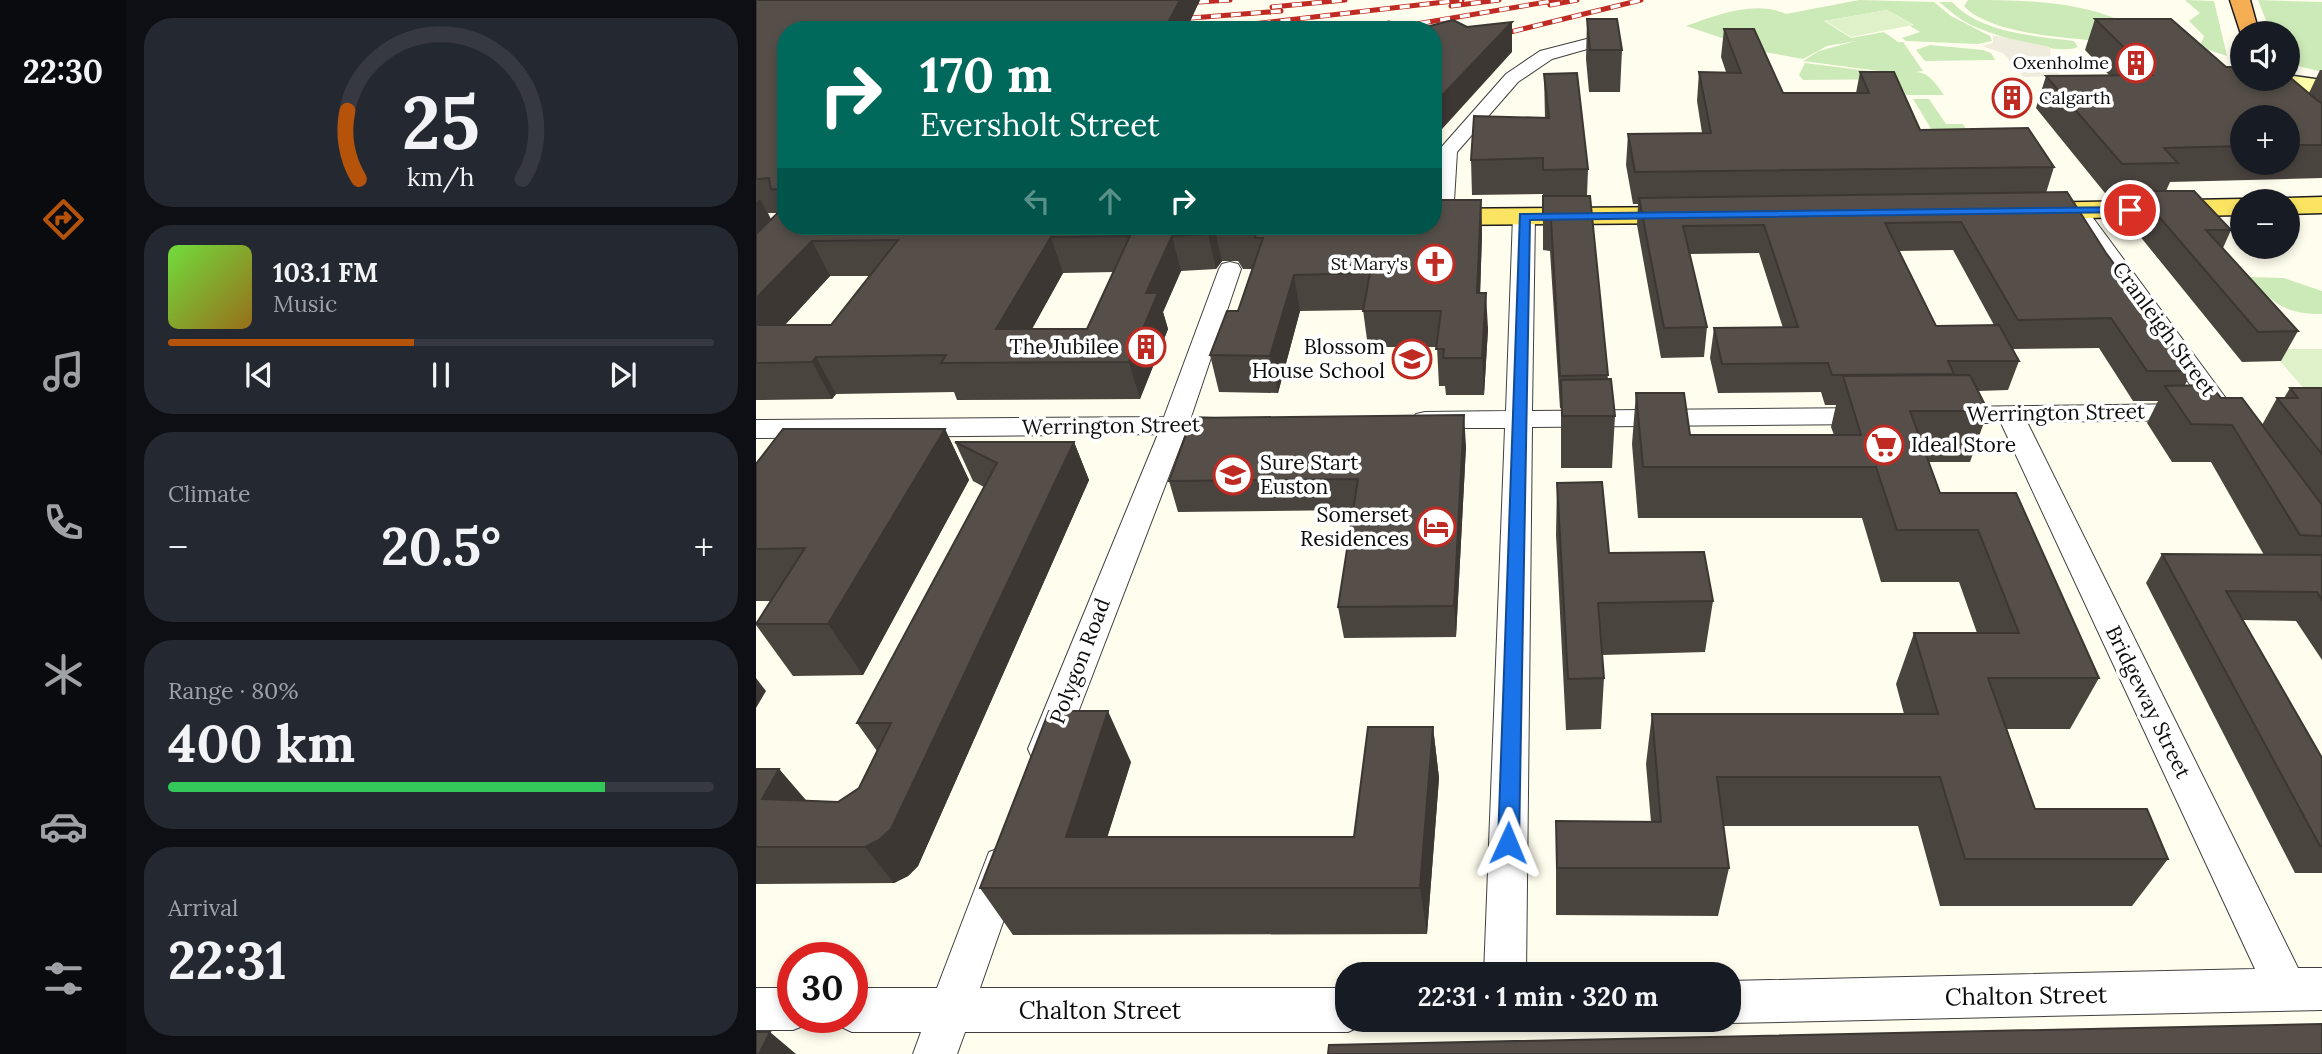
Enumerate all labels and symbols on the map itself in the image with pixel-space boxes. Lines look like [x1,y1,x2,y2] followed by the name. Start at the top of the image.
[2115,42,2157,84] building icon: Oxenholme
[2013,51,2109,74] place label: Oxenholme
[1991,77,2033,119] building icon: Calgarth
[2039,86,2111,109] place label: Calgarth
[2100,180,2160,240] pin
[1414,243,1456,285] church icon: St Mary's
[1331,252,1408,275] place label: St Mary's
[2106,256,2223,402] street label: Cranleigh Street
[1125,326,1167,368] building icon: The Jubilee
[1009,333,1119,360] place label: The Jubilee
[1252,333,1385,384] place label: Blossom House School
[1391,338,1433,380] school or university icon: Blossom House School
[1967,397,2146,428] street label: Werrington Street
[1022,410,1201,441] street label: Werrington Street
[1863,424,1905,466] supermarket icon: Ideal Store
[1911,431,2016,458] place label: Ideal Store
[1260,449,1359,500] place label: Sure Start Euston
[1212,454,1254,496] school or university icon: Sure Start Euston
[1300,501,1410,552] place label: Somerset Residences
[1415,506,1457,548] hotel icon: Somerset Residences
[1043,594,1116,727] street label: Polygon Road
[2100,621,2197,783] street label: Bridgeway Street
[1471,806,1545,880] position arrow
[777,942,868,1033] speed limit sign: 30
[1945,979,2108,1012] street label: Chalton Street
[1019,995,1182,1026] street label: Chalton Street

